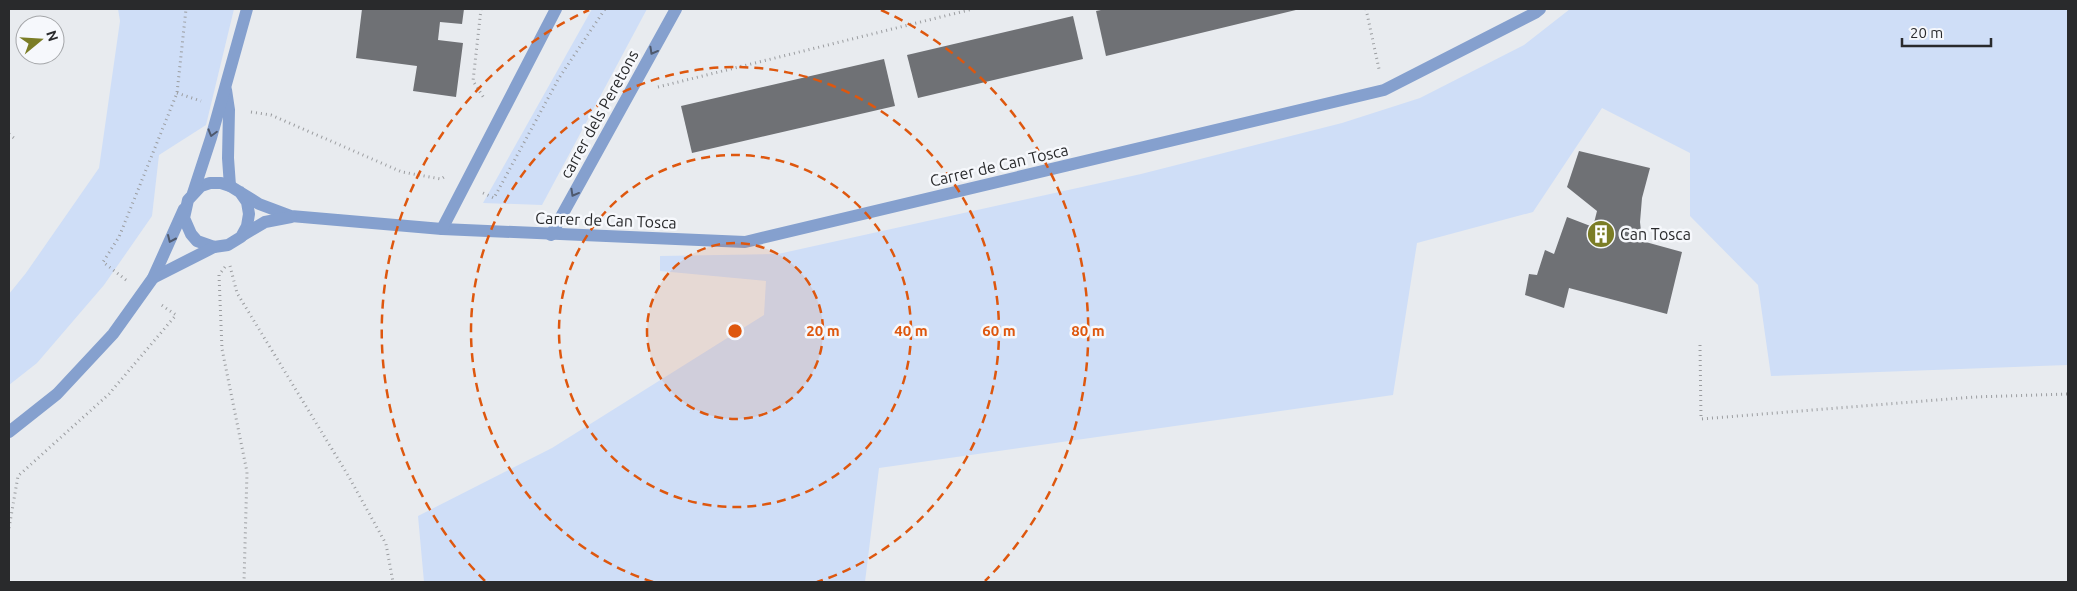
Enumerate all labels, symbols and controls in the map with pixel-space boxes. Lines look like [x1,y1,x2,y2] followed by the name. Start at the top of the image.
[15,15,65,65] north arrow
[1902,15,1991,47] scale bar
[1910,24,1943,41] text: 20 m
[43,29,62,43] text: N
[649,46,659,55] one-way arrow
[556,47,642,181] street label: carrer dels Peretons
[208,128,218,136] one-way arrow
[928,140,1070,190] street label: Carrer de Can Tosca
[570,188,580,197] one-way arrow
[535,209,677,231] street label: Carrer de Can Tosca
[1586,219,1616,249] building icon: Can Tosca
[1620,225,1691,243] place label: Can Tosca
[166,234,177,243] one-way arrow
[726,322,744,340] centre of rings
[806,322,840,339] text: 20 m
[894,322,928,339] text: 40 m
[982,322,1016,339] text: 60 m
[1071,322,1105,339] text: 80 m

